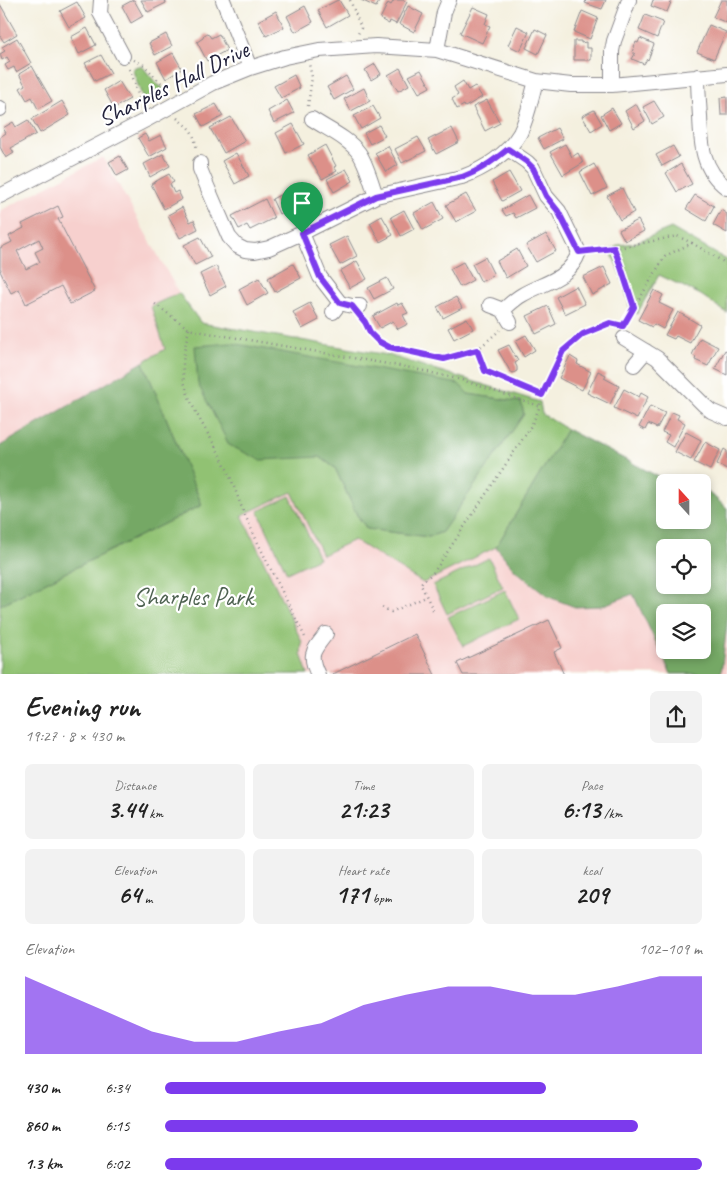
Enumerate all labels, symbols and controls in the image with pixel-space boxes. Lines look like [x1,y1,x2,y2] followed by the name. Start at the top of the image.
[93,33,256,134] street label: Sharples Hall Drive
[281,182,323,233] pin
[288,189,316,217] icon: arrive
[656,474,711,529] north arrow
[656,474,711,659] map controls
[656,539,711,594] button: locate
[133,581,255,613] park label: Sharples Park
[656,604,711,659] button: layers
[25,689,140,724] text: Evening run
[650,691,702,743] button: share
[25,726,124,746] text: 19:27 · 8 × 430 m
[114,777,156,794] text: Distance
[353,777,374,794] text: Time
[581,777,603,794] text: Pace
[107,794,146,826] text: 3.44
[339,794,388,826] text: 21:23
[561,794,601,826] text: 6:13
[146,805,163,822] text: km
[601,805,622,822] text: /km
[114,862,157,879] text: Elevation
[338,862,389,879] text: Heart rate
[583,862,601,879] text: kcal
[118,879,141,911] text: 64
[335,879,369,911] text: 171
[575,879,609,911] text: 209
[141,890,152,907] text: m
[369,890,392,907] text: bpm
[25,939,74,959] text: Elevation
[639,939,702,959] text: 102–109 m
[25,1078,60,1098] text: 430 m
[105,1078,130,1098] text: 6:34
[25,1116,60,1136] text: 860 m
[105,1116,130,1136] text: 6:15
[25,1154,62,1174] text: 1.3 km
[105,1154,130,1174] text: 6:02

